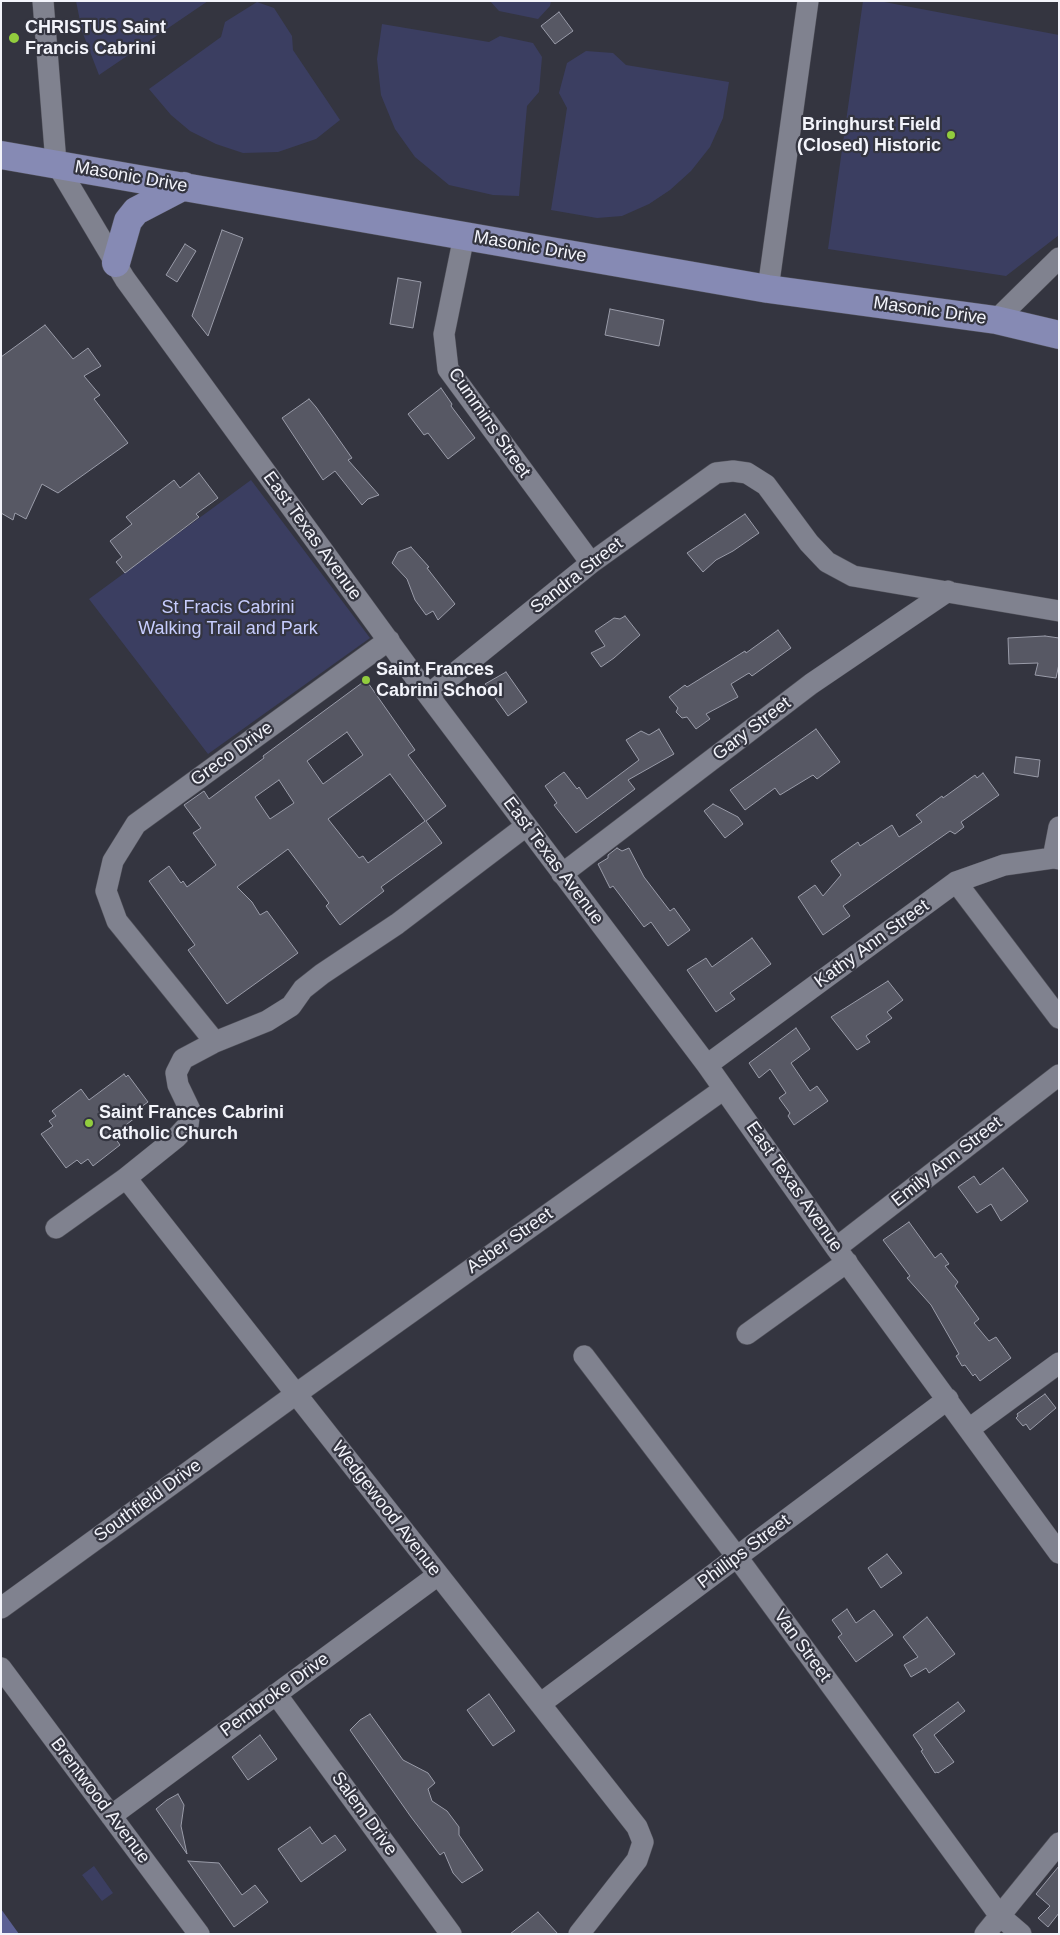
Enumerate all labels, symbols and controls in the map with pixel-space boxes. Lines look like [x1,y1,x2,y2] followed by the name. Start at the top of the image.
[25,17,166,59] place label: CHRISTUS Saint Francis Cabrini
[7,31,21,45] marker: CHRISTUS Saint Francis Cabrini
[797,114,941,156] place label: Bringhurst Field (Closed) Historic
[945,129,957,141] marker: Bringhurst Field (Closed) Historic
[73,156,189,198] street label: Masonic Drive
[472,226,588,268] street label: Masonic Drive
[872,292,988,330] street label: Masonic Drive
[443,364,535,482] street label: Cummins Street
[258,467,366,605] street label: East Texas Avenue
[527,533,627,619] street label: Sandra Street
[138,597,318,640] park label: St Fracis Cabrini Walking Trail and Park
[376,659,503,702] place label: Saint Frances Cabrini School
[360,674,372,686] marker: Saint Frances Cabrini School
[709,693,795,765] street label: Gary Street
[187,717,277,791] street label: Greco Drive
[498,793,608,929] street label: East Texas Avenue
[811,895,933,993] street label: Kathy Ann Street
[99,1102,284,1144] place label: Saint Frances Cabrini Catholic Church
[888,1112,1006,1212] street label: Emily Ann Street
[83,1117,95,1129] marker: Saint Frances Cabrini Catholic Church
[741,1118,847,1256] street label: East Texas Avenue
[463,1203,557,1279] street label: Asber Street
[327,1437,445,1581] street label: Wedgewood Avenue
[90,1455,206,1547] street label: Southfield Drive
[694,1510,794,1594] street label: Phillips Street
[769,1606,835,1686] street label: Van Street
[216,1648,334,1742] street label: Pembroke Drive
[46,1734,154,1868] street label: Brentwood Avenue
[326,1768,402,1860] street label: Salem Drive

